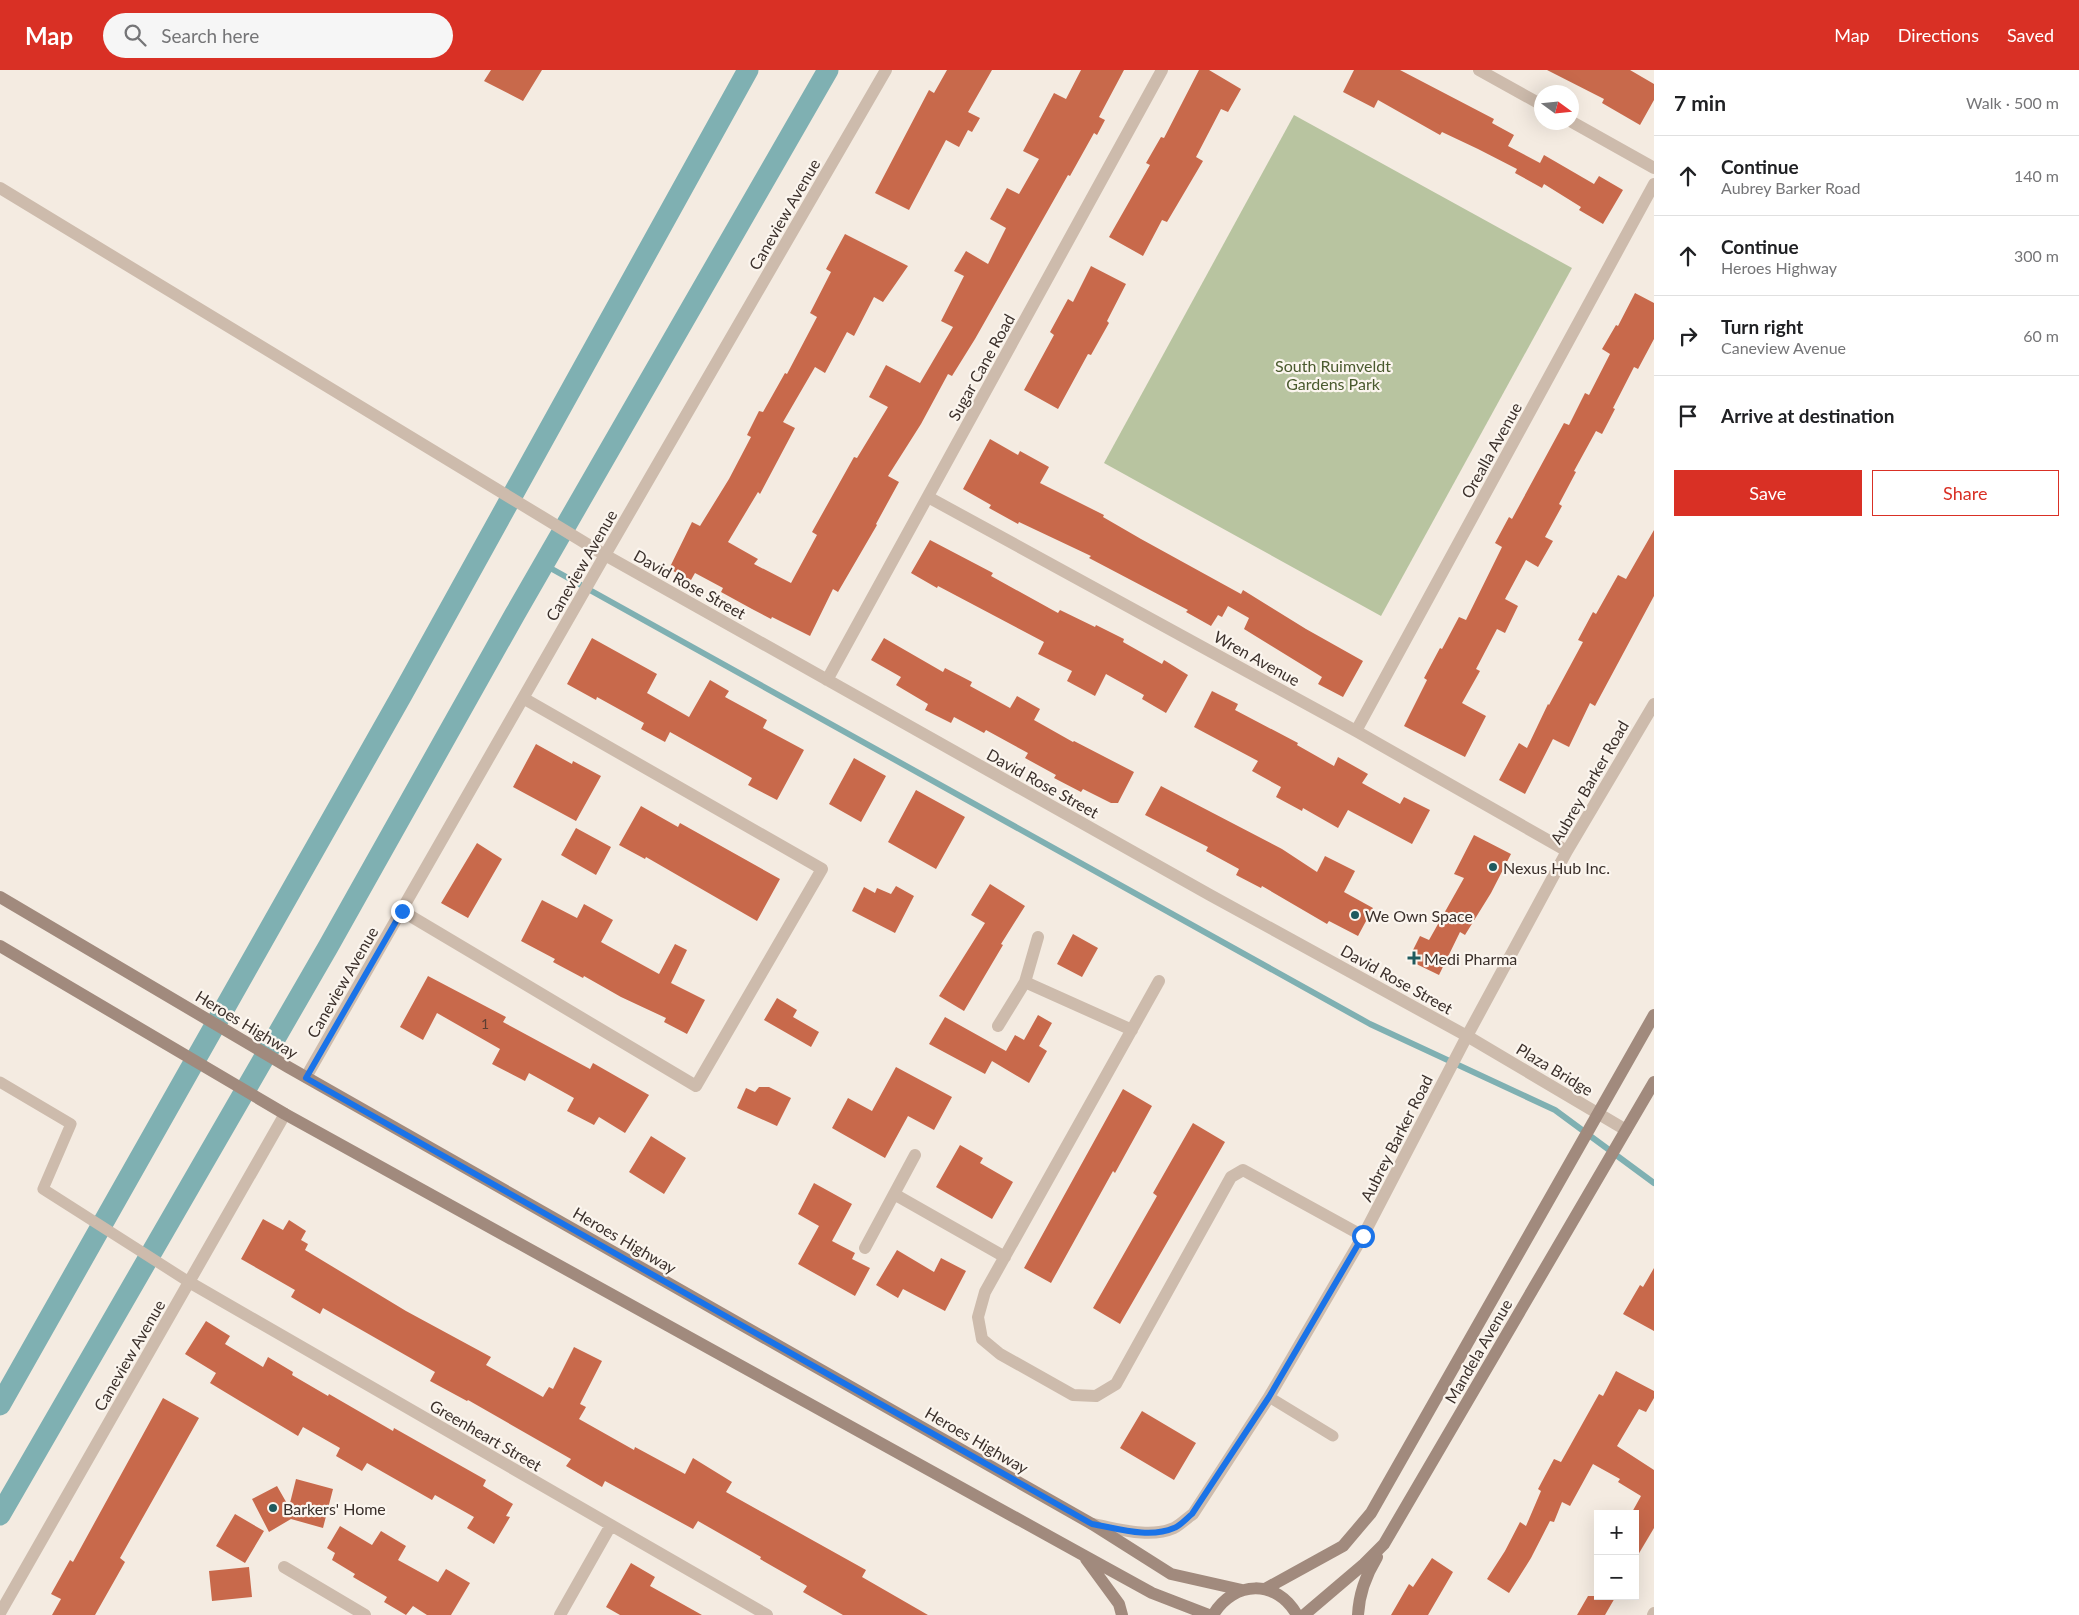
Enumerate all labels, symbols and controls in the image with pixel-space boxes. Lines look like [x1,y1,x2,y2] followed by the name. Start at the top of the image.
[103,13,453,58] search box
[25,21,73,50] text: Map
[121,21,149,49] icon: search
[161,24,259,47] text: Search here
[1834,24,1870,46] text: Map
[1898,24,1979,46] text: Directions
[2007,24,2054,46] text: Saved
[1534,85,1579,130] north arrow
[1674,90,1726,115] text: 7 min
[1966,93,2059,112] text: Walk · 500 m
[745,155,823,273] street label: Caneview Avenue
[1721,155,1799,178] text: Continue
[1674,162,1702,190] icon: ahead
[2014,166,2059,185] text: 140 m
[1721,178,1860,197] text: Aubrey Barker Road
[1721,235,1799,258] text: Continue
[1674,242,1702,270] icon: ahead
[2014,246,2059,265] text: 300 m
[1721,258,1837,277] text: Heroes Highway
[944,310,1018,424] street label: Sugar Cane Road
[1721,315,1803,338] text: Turn right
[1674,322,1702,350] icon: right
[2023,326,2059,345] text: 60 m
[1721,338,1846,357] text: Caneview Avenue
[1275,356,1391,393] park label: South Ruimveldt Gardens Park
[1457,399,1525,501] street label: Orealla Avenue
[1674,402,1702,430] icon: arrive
[1721,404,1894,427] text: Arrive at destination
[1674,470,1862,516] button: Save
[1872,470,2059,516] button: Share
[542,506,620,624] street label: Caneview Avenue
[631,545,750,623] street label: David Rose Street
[1211,627,1303,689] street label: Wren Avenue
[1546,717,1632,847] street label: Aubrey Barker Road
[984,744,1103,822] street label: David Rose Street
[1503,858,1610,877] place label: Nexus Hub Inc.
[1487,861,1499,873] marker: Nexus Hub Inc.
[391,900,414,923] route end
[1365,906,1473,925] place label: We Own Space
[1349,909,1361,921] marker: We Own Space
[303,923,381,1041] street label: Caneview Avenue
[1338,940,1457,1018] street label: David Rose Street
[1424,949,1517,968] place label: Medi Pharma
[1408,952,1420,964] marker: Medi Pharma
[192,986,302,1062] street label: Heroes Highway
[481,1015,489,1032] house number: 1
[1513,1039,1597,1099] street label: Plaza Bridge
[1356,1072,1436,1204] street label: Aubrey Barker Road
[570,1203,681,1278] street label: Heroes Highway
[1352,1225,1375,1248] route start
[90,1296,168,1414] street label: Caneview Avenue
[1440,1296,1516,1406] street label: Mandela Avenue
[427,1395,546,1475] street label: Greenheart Street
[922,1403,1033,1478] street label: Heroes Highway
[283,1499,386,1518] place label: Barkers' Home
[267,1502,279,1514] marker: Barkers' Home
[1594,1510,1639,1600] map controls
[1594,1510,1639,1555] button: +
[1594,1555,1639,1600] button: −

